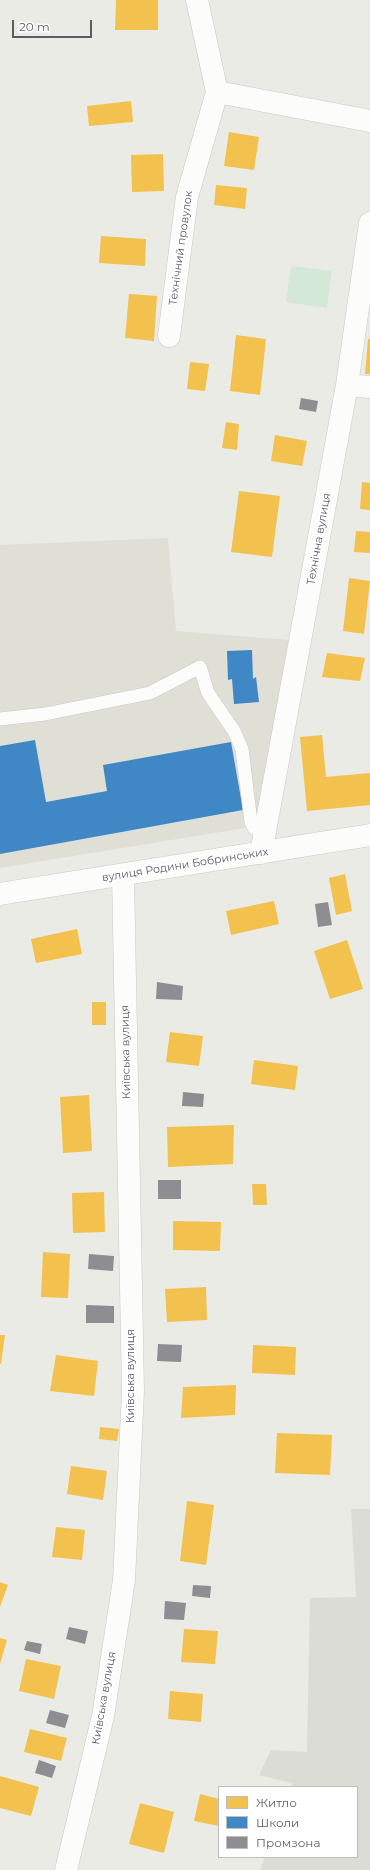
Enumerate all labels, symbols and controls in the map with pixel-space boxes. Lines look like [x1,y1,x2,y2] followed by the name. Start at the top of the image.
[14,12,94,38] scale bar
[19,19,50,34] text: 20 m
[166,190,196,306] street label: Технічний провулок
[304,492,334,586] street label: Технічна вулиця
[101,845,269,885] street label: вулиця Родини Бобринських
[119,1005,133,1099] street label: Київська вулиця
[124,1329,138,1423] street label: Київська вулиця
[89,1651,119,1745] street label: Київська вулиця
[218,1786,358,1858] legend
[256,1795,297,1810] text: Житло
[256,1815,299,1830] text: Школи
[256,1835,320,1850] text: Промзона

